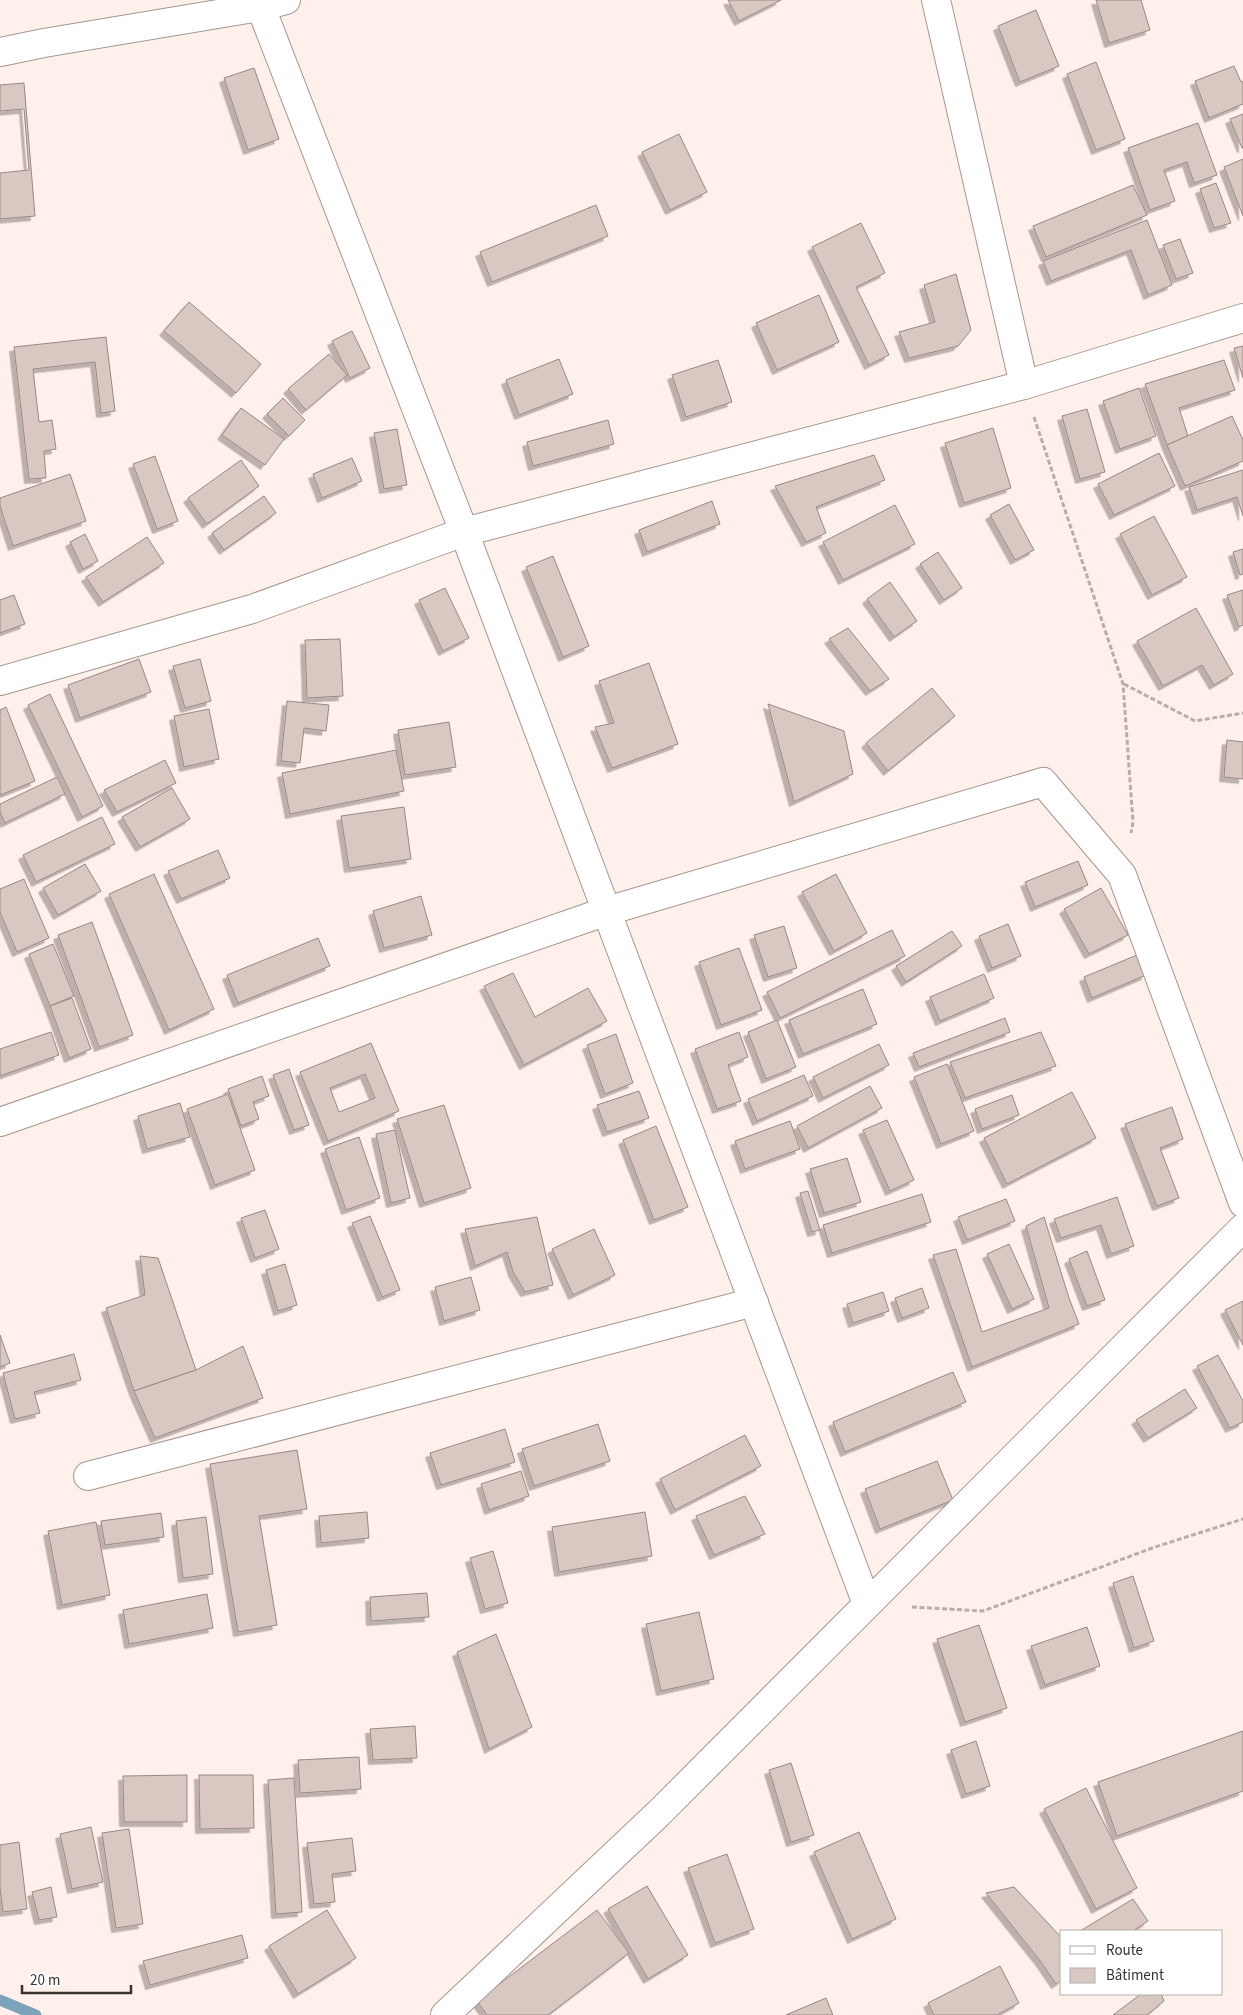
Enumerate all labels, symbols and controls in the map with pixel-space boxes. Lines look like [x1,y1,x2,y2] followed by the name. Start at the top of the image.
[1060,1930,1223,1995] legend
[1106,1940,1143,1961] text: Route
[22,1962,131,1994] scale bar
[1106,1965,1164,1986] text: Bâtiment
[30,1970,60,1991] text: 20 m

